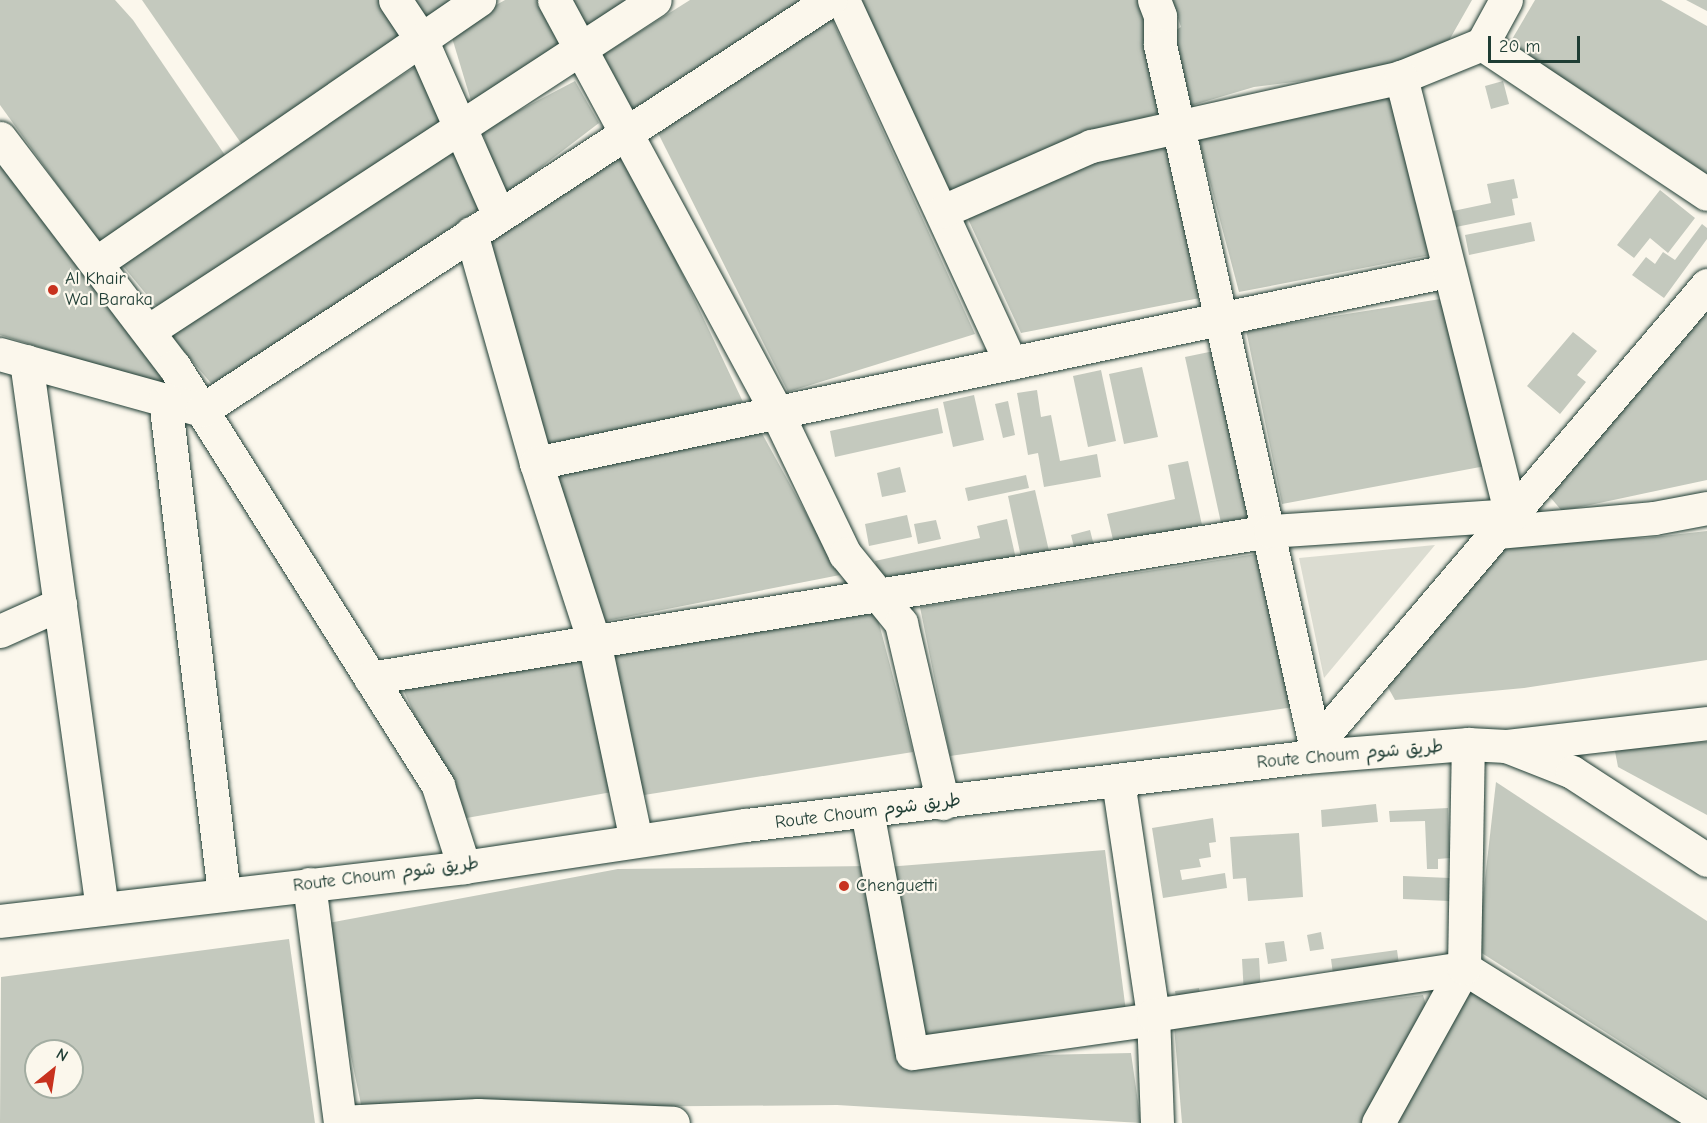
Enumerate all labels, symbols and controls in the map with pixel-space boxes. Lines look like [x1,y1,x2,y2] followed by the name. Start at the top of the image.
[1491,24,1582,62] scale bar
[1499,36,1540,57] text: 20 m
[65,269,153,312] place label: Al Khair Wal Baraka
[46,283,60,297] marker: Al Khair Wal Baraka
[1256,736,1444,774] street label: Route Choum طريق شوم
[774,790,962,834] street label: Route Choum طريق شوم
[292,853,480,897] street label: Route Choum طريق شوم
[856,875,938,897] place label: Chenguetti
[837,879,851,893] marker: Chenguetti
[24,1039,84,1099] north arrow
[53,1045,71,1066] text: N

